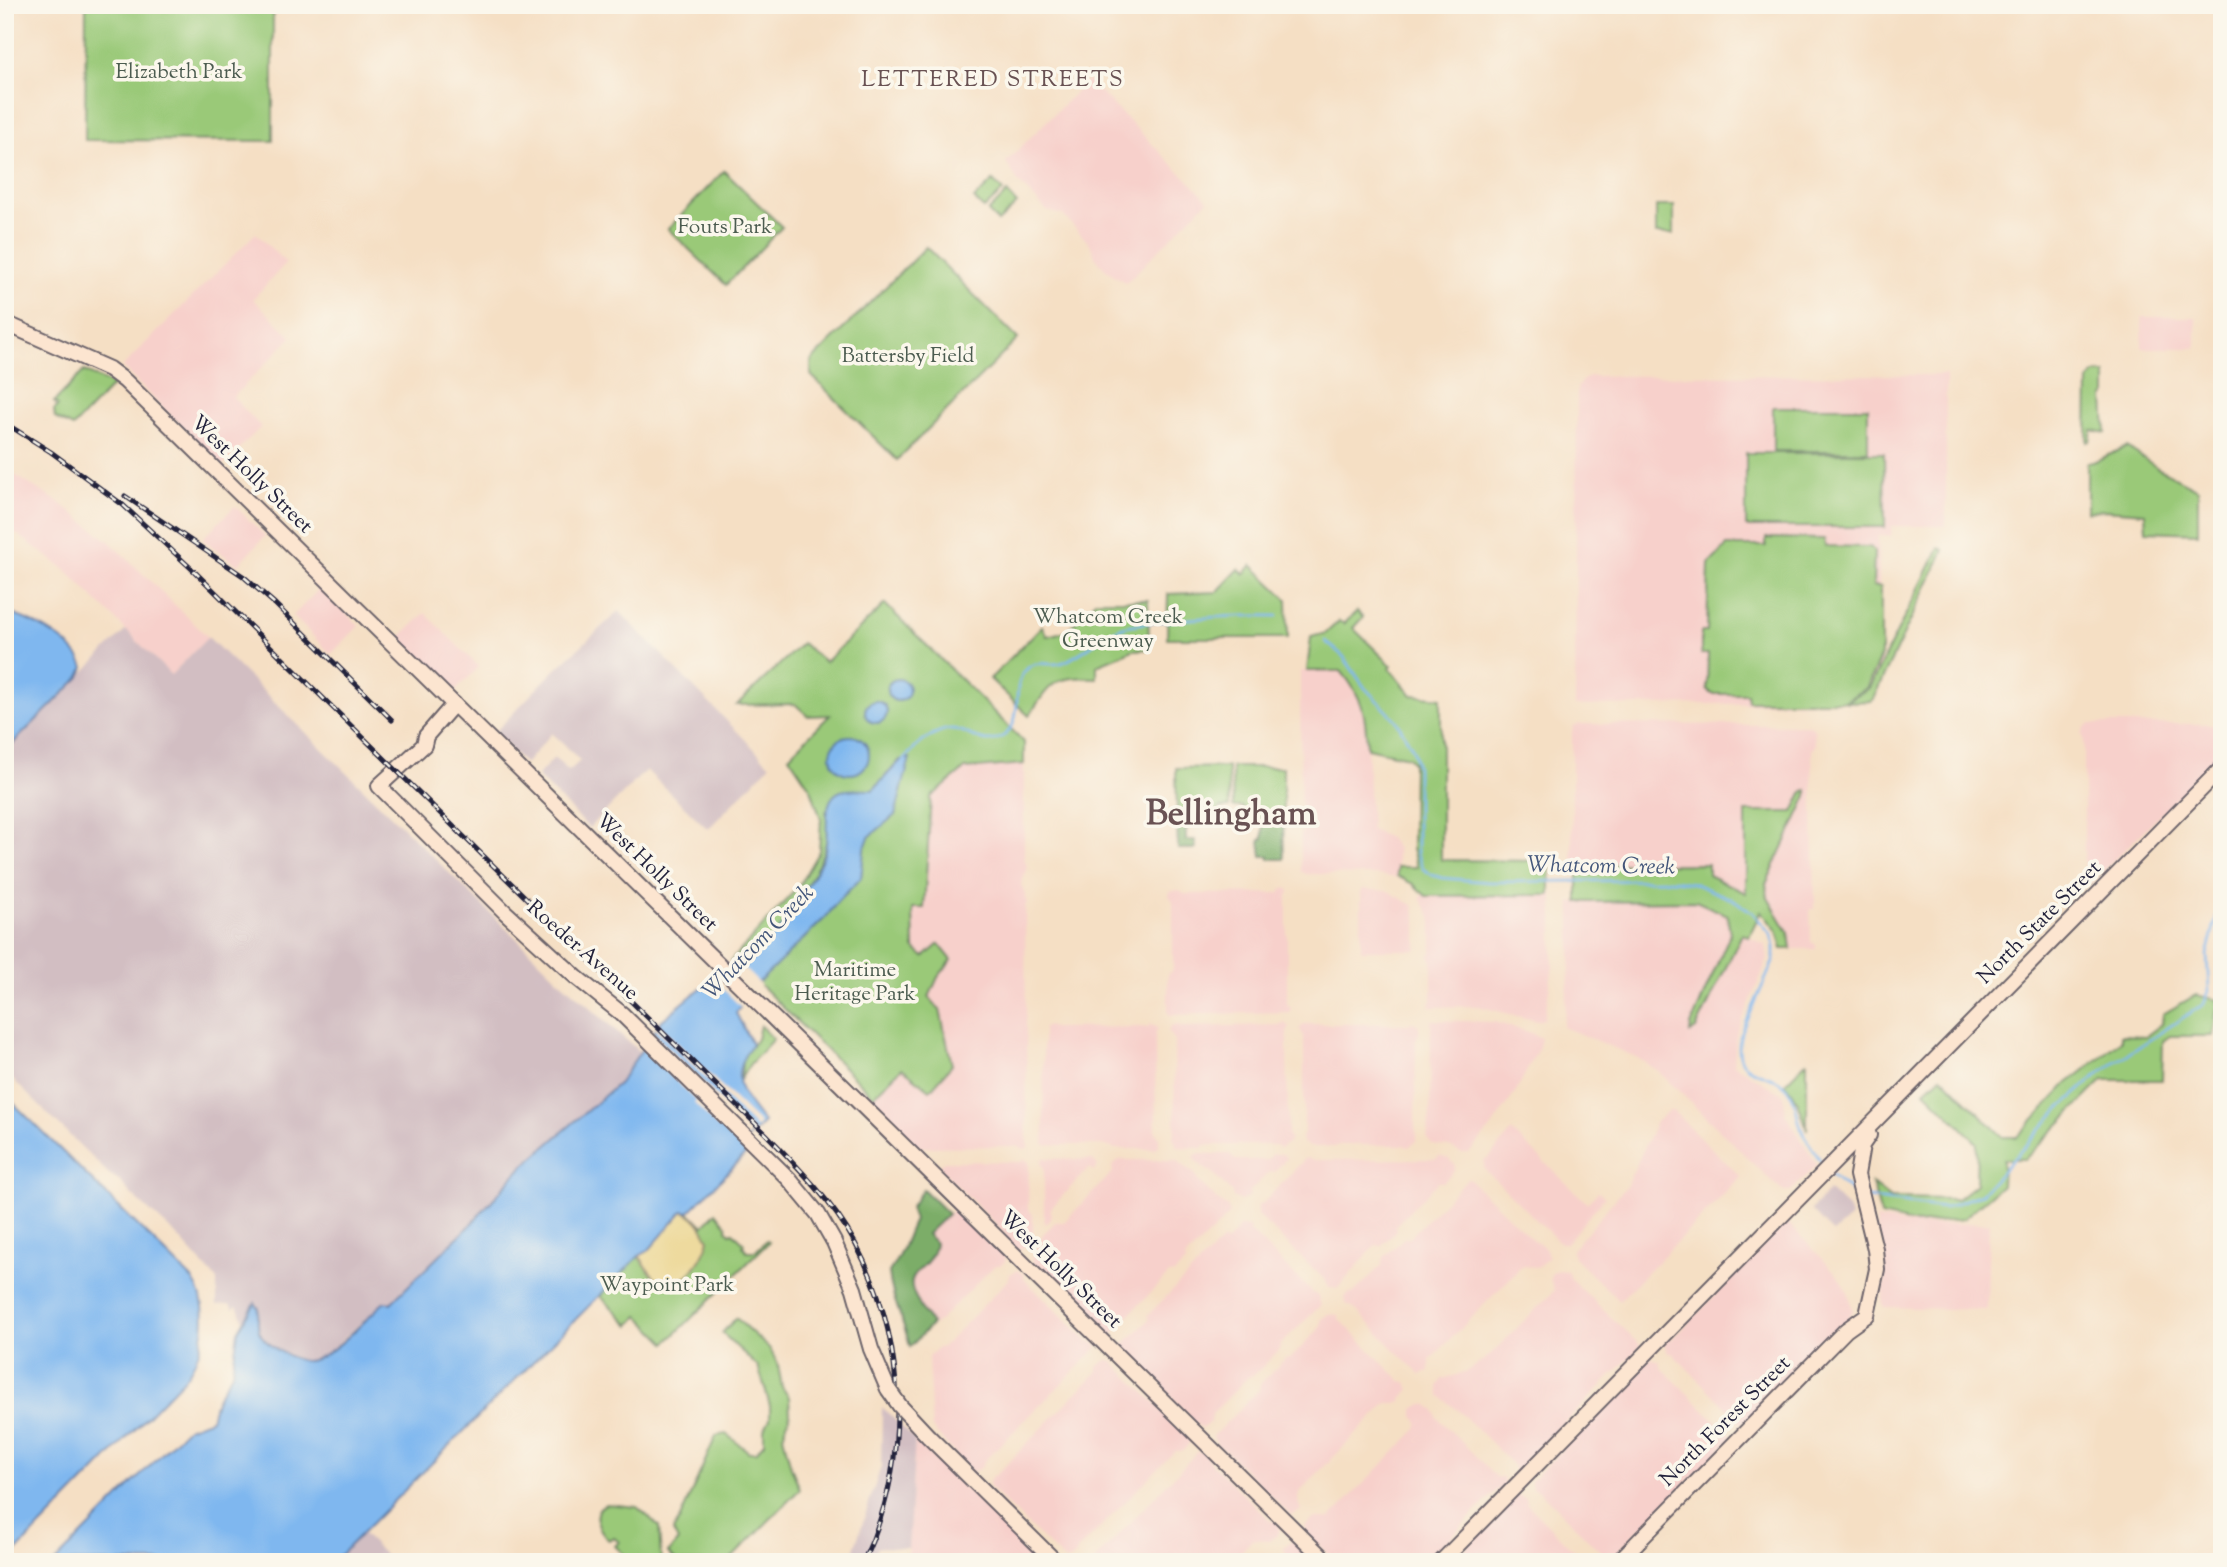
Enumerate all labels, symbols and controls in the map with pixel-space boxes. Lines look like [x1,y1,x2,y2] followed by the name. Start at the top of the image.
[115,58,243,88] park label: Elizabeth Park
[861,64,1125,97] district label: LETTERED STREETS
[678,213,773,243] park label: Fouts Park
[842,342,975,372] park label: Battersby Field
[183,409,319,541] street label: West Holly Street
[1033,603,1184,657] park label: Whatcom Creek Greenway
[1146,790,1316,841] district label: Bellingham
[588,807,724,939] street label: West Holly Street
[1527,849,1675,885] water label: Whatcom Creek
[1971,854,2109,992] street label: North State Street
[696,878,822,1008] water label: Whatcom Creek
[519,894,645,1008] street label: Roeder Avenue
[794,956,916,1010] park label: Maritime Heritage Park
[992,1204,1128,1336] street label: West Holly Street
[599,1271,735,1301] park label: Waypoint Park
[1654,1350,1798,1494] street label: North Forest Street

